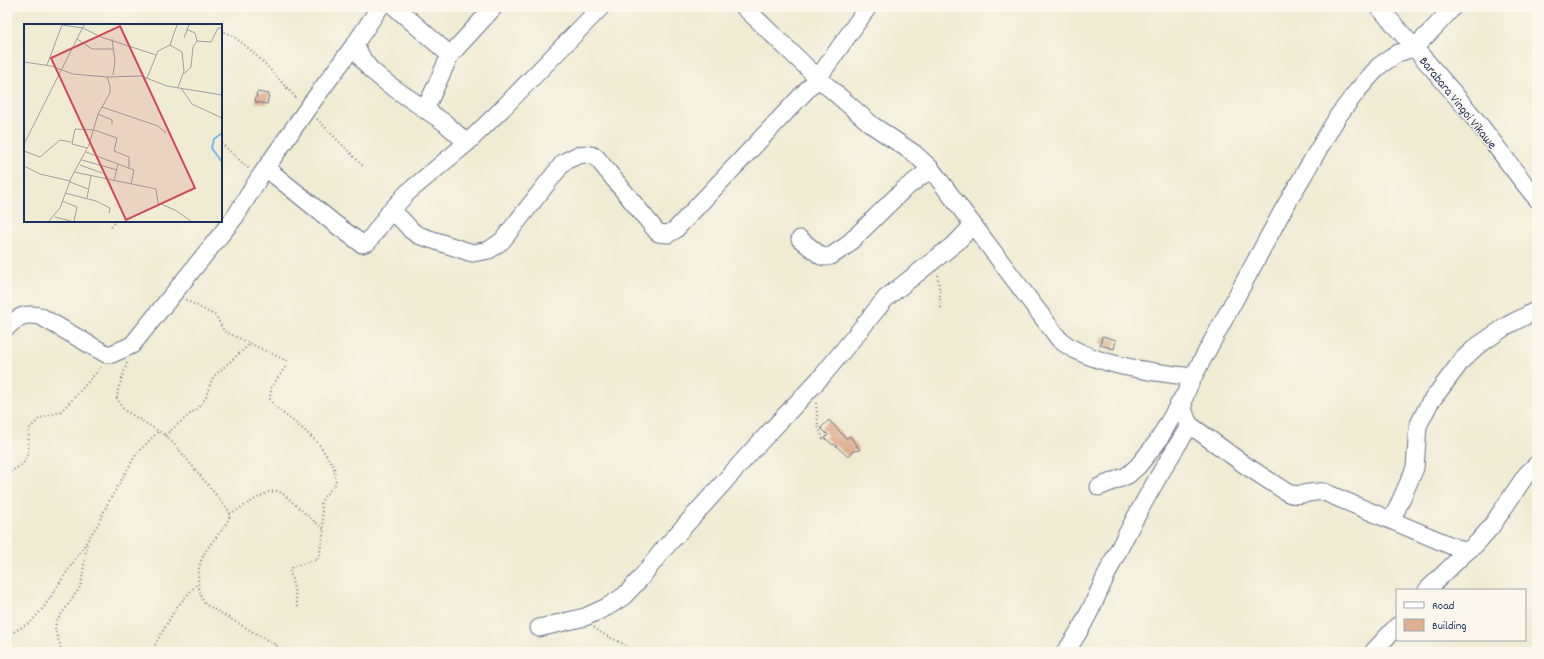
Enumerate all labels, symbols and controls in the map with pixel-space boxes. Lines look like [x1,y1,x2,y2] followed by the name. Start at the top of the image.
[24,24,222,222] inset map
[1414,53,1501,154] street label: Barabara Vingoi Vikawe
[1396,589,1526,641] legend
[1432,598,1454,615] text: Road
[1432,618,1467,635] text: Building

